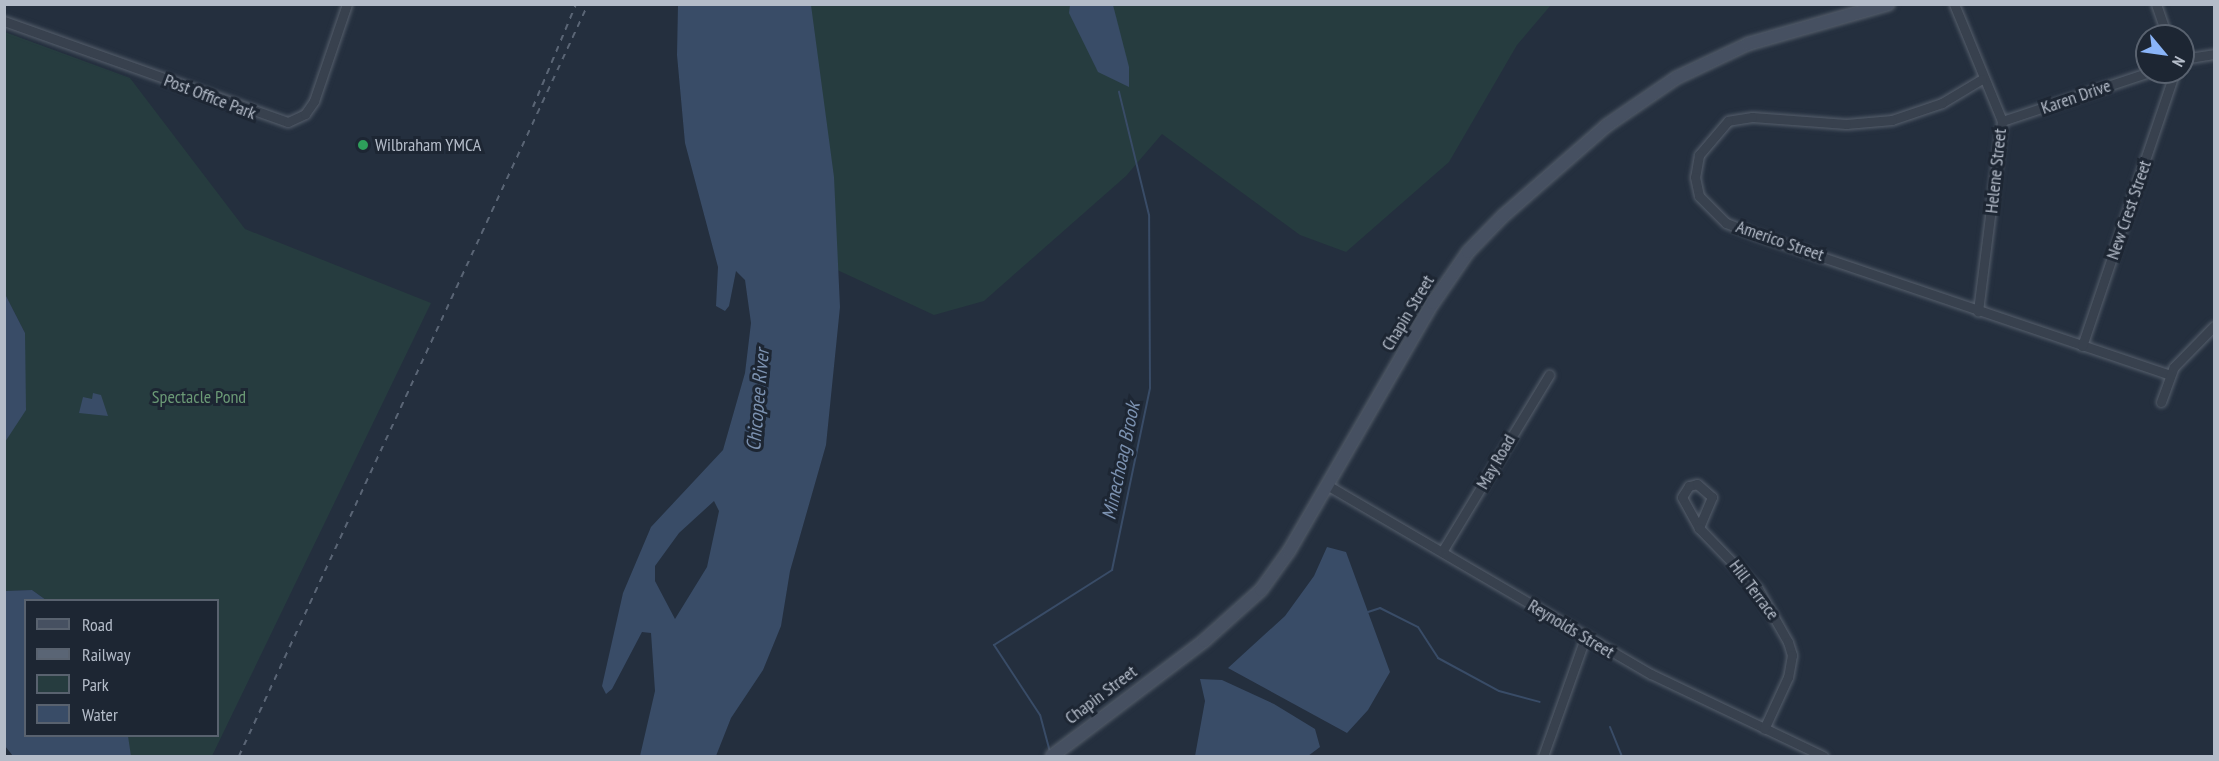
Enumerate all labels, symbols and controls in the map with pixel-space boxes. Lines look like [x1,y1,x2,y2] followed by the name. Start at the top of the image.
[2135,24,2195,84] north arrow
[2168,53,2190,70] text: N
[161,70,259,124] street label: Post Office Park
[2038,75,2114,119] street label: Karen Drive
[1981,128,2011,214] street label: Helene Street
[375,134,482,156] place label: Wilbraham YMCA
[356,138,370,152] marker: Wilbraham YMCA
[2102,157,2156,263] street label: New Crest Street
[1733,216,1827,266] street label: Americo Street
[1377,271,1439,355] street label: Chapin Street
[742,348,774,452] water label: Chicopee River
[152,386,246,408] park label: Spectacle Pond
[1097,400,1145,522] water label: Minechoag Brook
[1472,431,1520,493] street label: May Road
[1724,556,1784,624] street label: Hill Terrace
[1524,595,1618,663] street label: Reynolds Street
[24,599,219,737] legend
[82,613,113,636] text: Road
[82,643,131,666] text: Railway
[1061,661,1141,729] street label: Chapin Street
[82,673,109,696] text: Park
[82,703,118,726] text: Water

